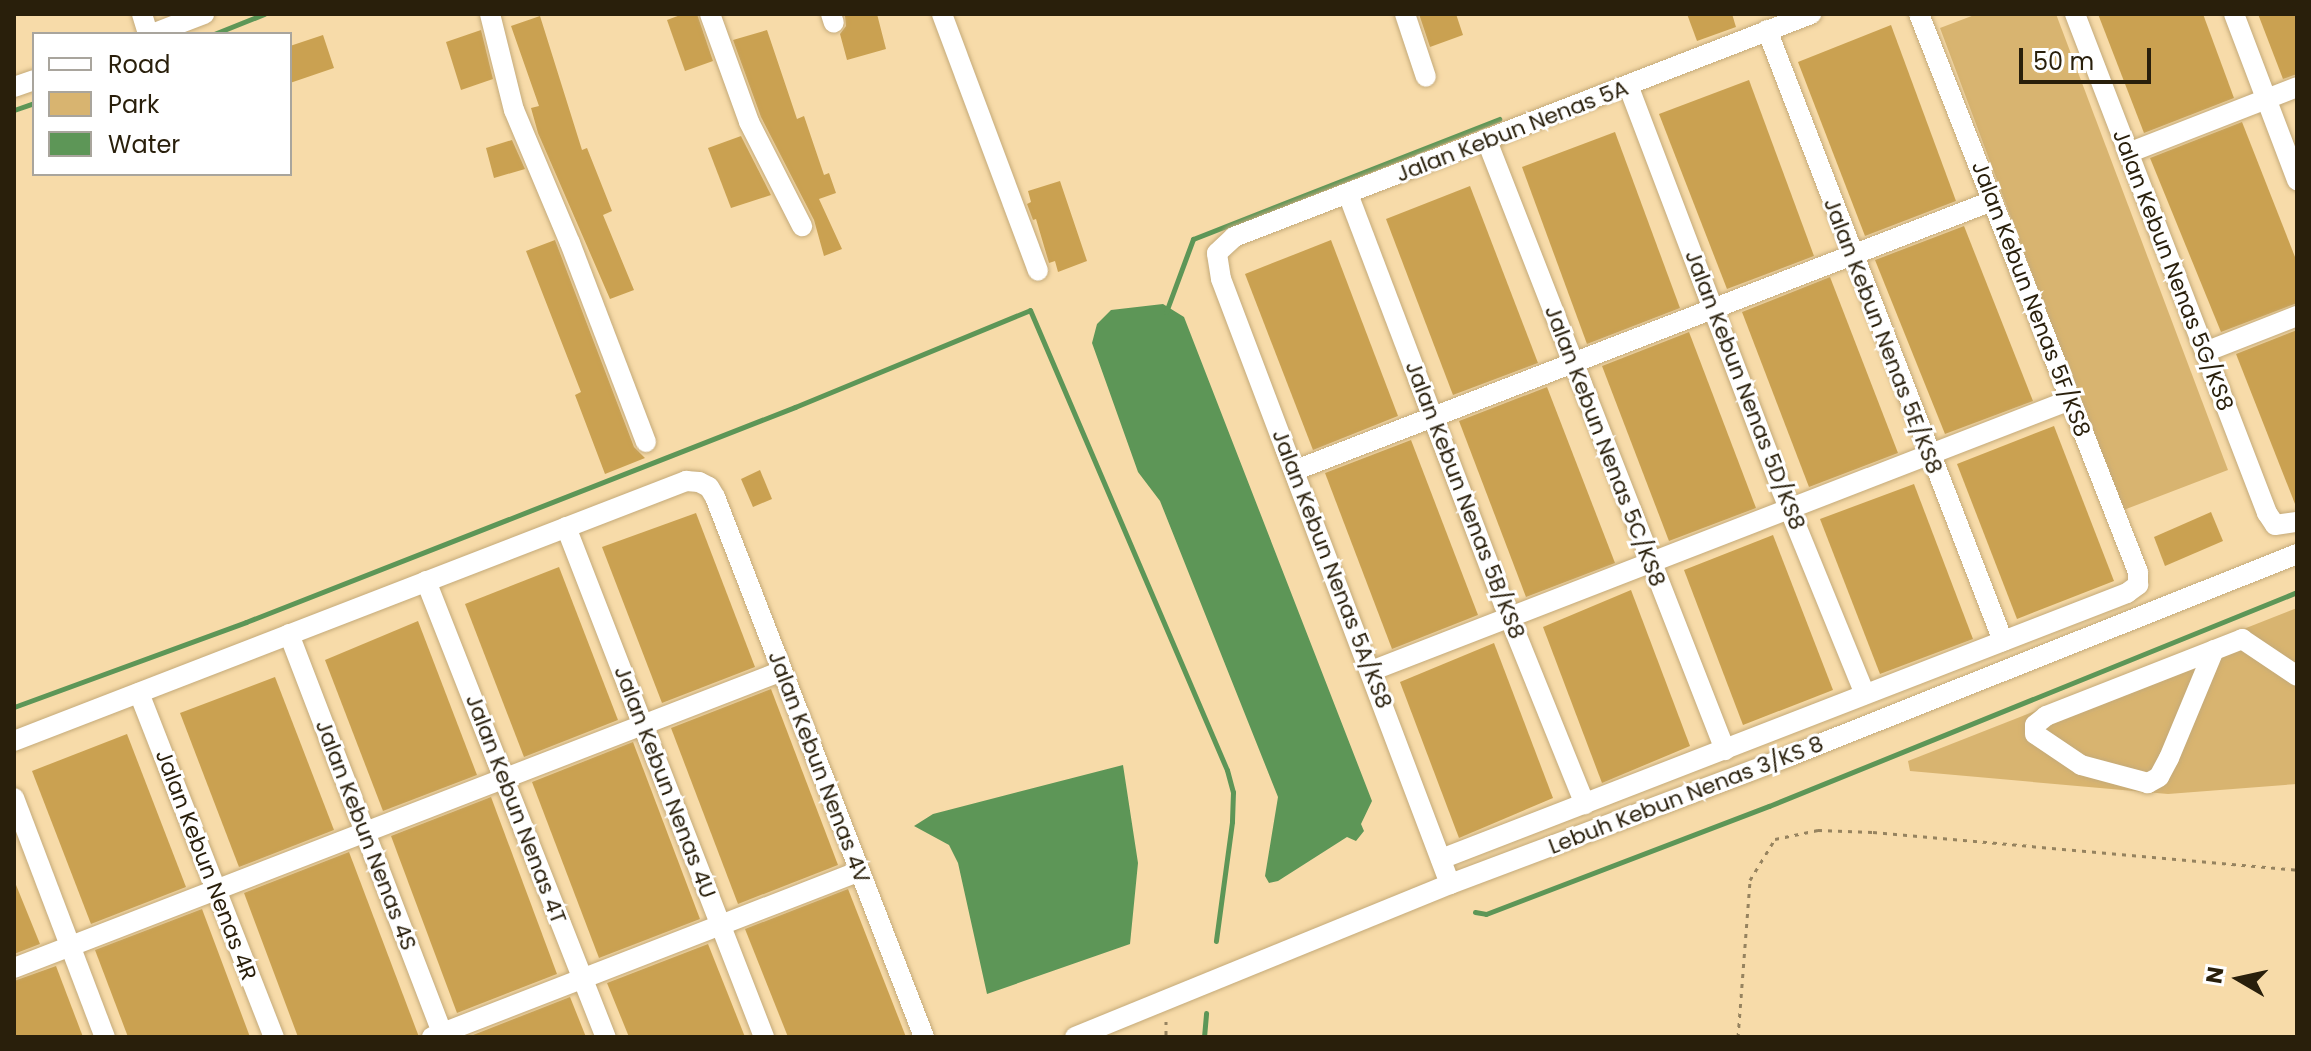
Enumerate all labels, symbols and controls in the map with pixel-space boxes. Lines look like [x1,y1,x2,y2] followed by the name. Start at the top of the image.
[32,32,292,176] legend
[2023,32,2155,82] scale bar
[2033,45,2094,78] text: 50 m
[108,48,170,81] text: Road
[1392,74,1632,188] street label: Jalan Kebun Nenas 5A
[108,88,159,121] text: Park
[2107,126,2239,414] street label: Jalan Kebun Nenas 5G/KS8
[108,128,180,161] text: Water
[1966,157,2096,441] street label: Jalan Kebun Nenas 5F/KS8
[1818,194,1948,478] street label: Jalan Kebun Nenas 5E/KS8
[1679,246,1811,534] street label: Jalan Kebun Nenas 5D/KS8
[1539,302,1671,590] street label: Jalan Kebun Nenas 5C/KS8
[1400,357,1530,643] street label: Jalan Kebun Nenas 5B/KS8
[1266,426,1398,712] street label: Jalan Kebun Nenas 5A/KS8
[762,647,876,887] street label: Jalan Kebun Nenas 4V
[608,662,722,902] street label: Jalan Kebun Nenas 4U
[460,691,572,927] street label: Jalan Kebun Nenas 4T
[310,716,422,954] street label: Jalan Kebun Nenas 4S
[1545,730,1827,860] street label: Lebuh Kebun Nenas 3/KS 8
[150,746,262,984] street label: Jalan Kebun Nenas 4R
[2199,939,2279,1019] north arrow
[2198,965,2231,986] text: N

